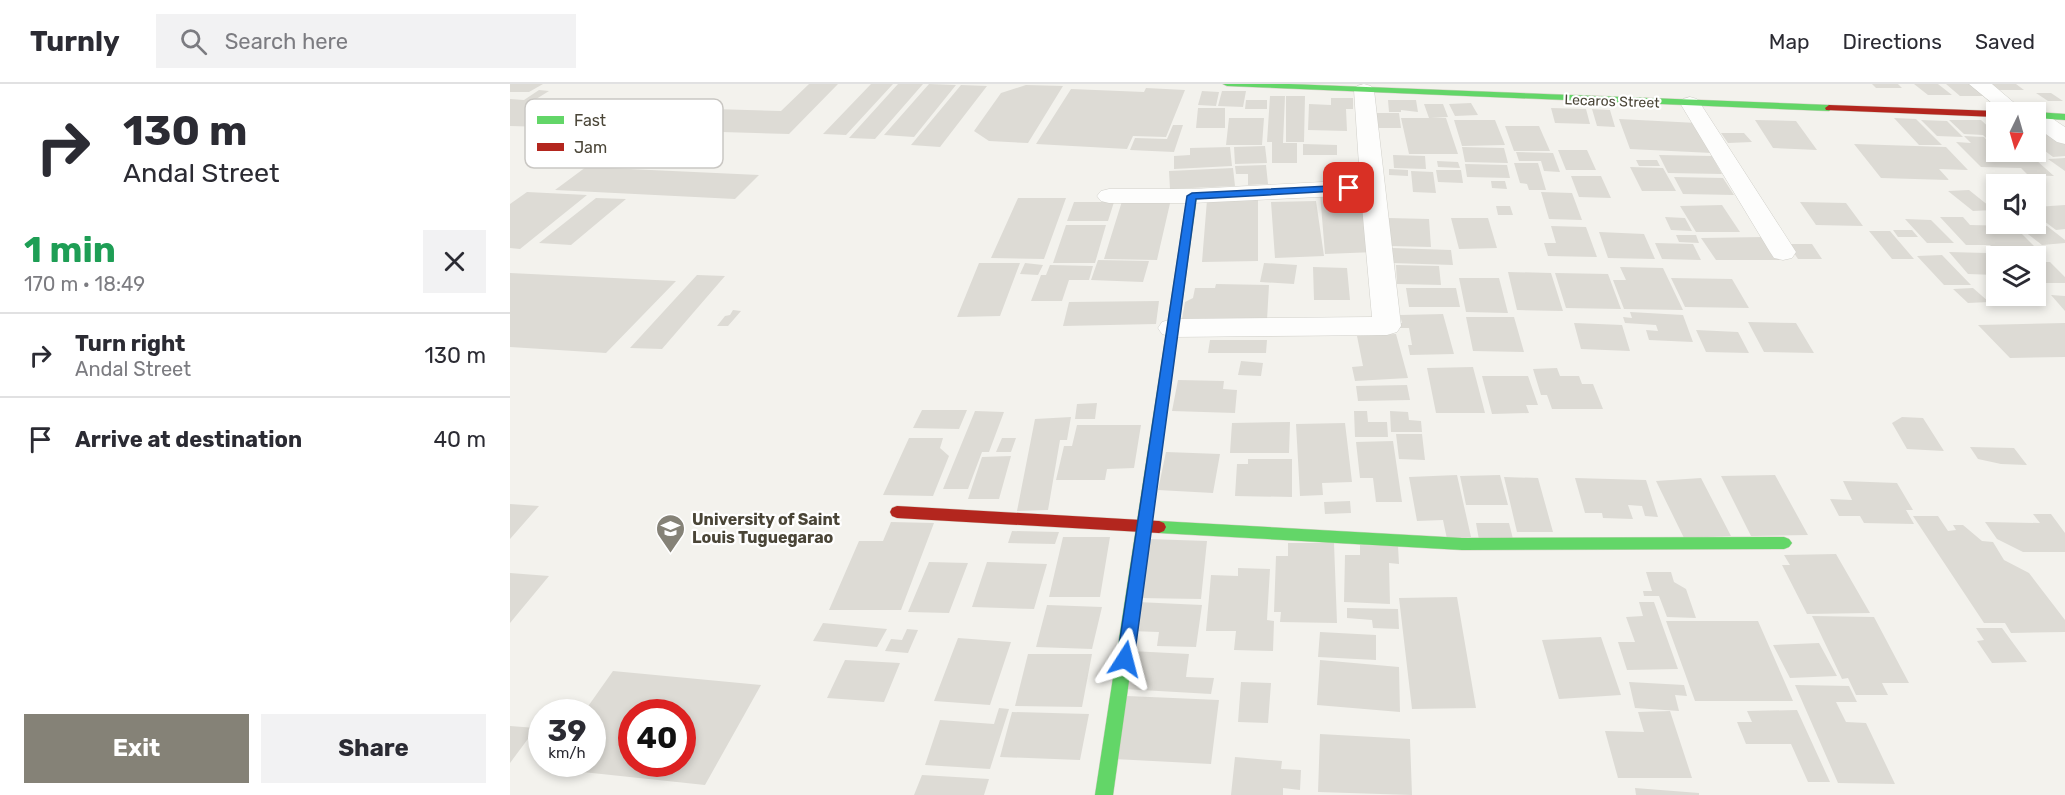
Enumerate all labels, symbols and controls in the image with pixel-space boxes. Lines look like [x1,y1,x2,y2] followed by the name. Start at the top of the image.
[156,14,576,68] search box
[30,25,120,58] text: Turnly
[177,25,210,58] icon: search
[225,28,348,55] text: Search here
[1769,29,1810,54] text: Map
[1843,29,1942,54] text: Directions
[1975,29,2035,54] text: Saved
[1564,91,1660,112] street label: Lecaros Street
[525,99,723,168] legend
[1986,102,2046,162] north arrow
[1986,102,2046,306] map controls
[123,106,248,156] text: 130 m
[24,108,102,186] icon: right
[574,111,606,130] text: Fast
[574,138,607,157] text: Jam
[123,157,280,189] text: Andal Street
[1323,162,1374,213] pin
[1332,171,1365,204] icon: arrive
[1986,174,2046,234] button: sound
[24,228,116,271] text: 1 min
[423,230,486,293] button: close
[1986,246,2046,306] button: layers
[24,272,145,296] text: 170 m · 18:49
[75,330,185,357] text: Turn right
[24,339,57,372] icon: right
[424,342,486,369] text: 130 m
[75,357,191,381] text: Andal Street
[24,423,57,456] icon: arrive
[75,426,302,453] text: Arrive at destination
[433,426,486,453] text: 40 m
[692,510,841,547] place label: University of Saint Louis Tuguegarao
[655,512,687,554] school or university icon: University of Saint Louis Tuguegarao
[1093,627,1157,691] position arrow
[618,699,696,777] speed limit sign: 40
[548,713,587,749] text: 39
[24,714,249,783] button: Exit
[261,714,486,783] button: Share
[548,744,586,762] text: km/h

